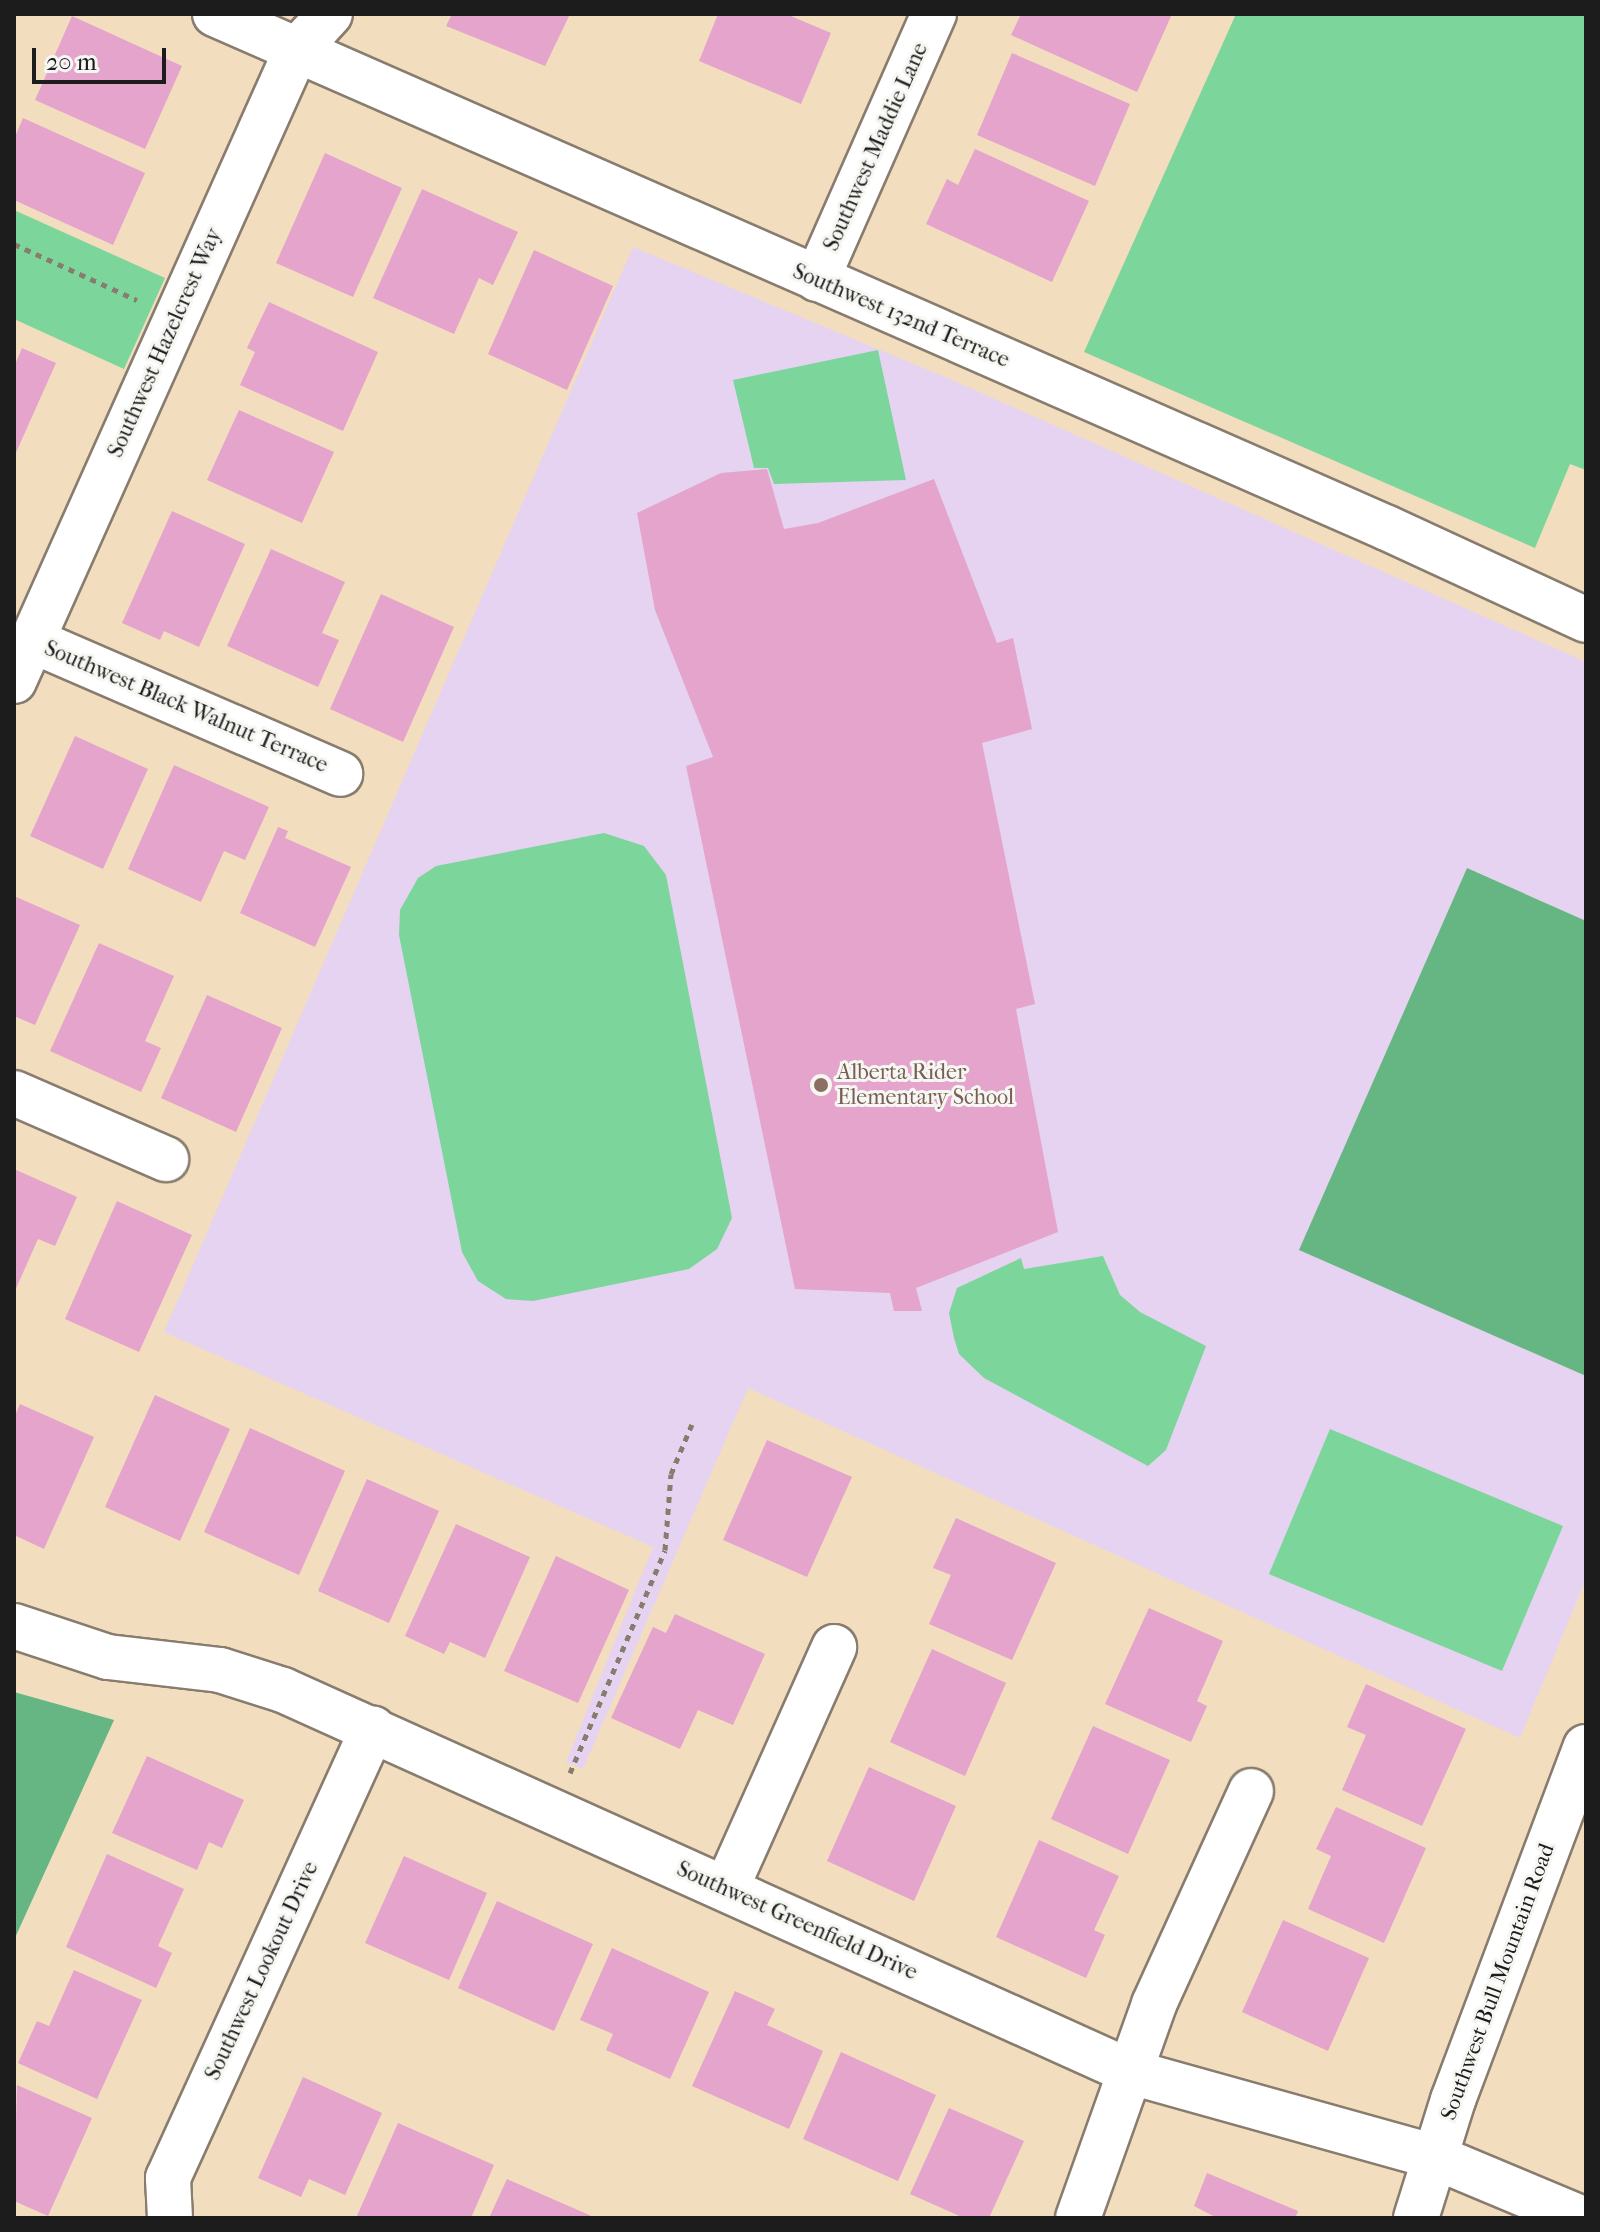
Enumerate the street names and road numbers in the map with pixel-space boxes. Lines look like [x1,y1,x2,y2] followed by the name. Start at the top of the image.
[818,39,934,255] street label: Southwest Maddie Lane
[102,224,228,462] street label: Southwest Hazelcrest Way
[789,258,1013,374] street label: Southwest 132nd Terrace
[40,635,332,779] street label: Southwest Black Walnut Terrace
[1436,1840,1560,2124] street label: Southwest Bull Mountain Road
[673,1856,921,1986] street label: Southwest Greenfield Drive
[200,1858,324,2084] street label: Southwest Lookout Drive

